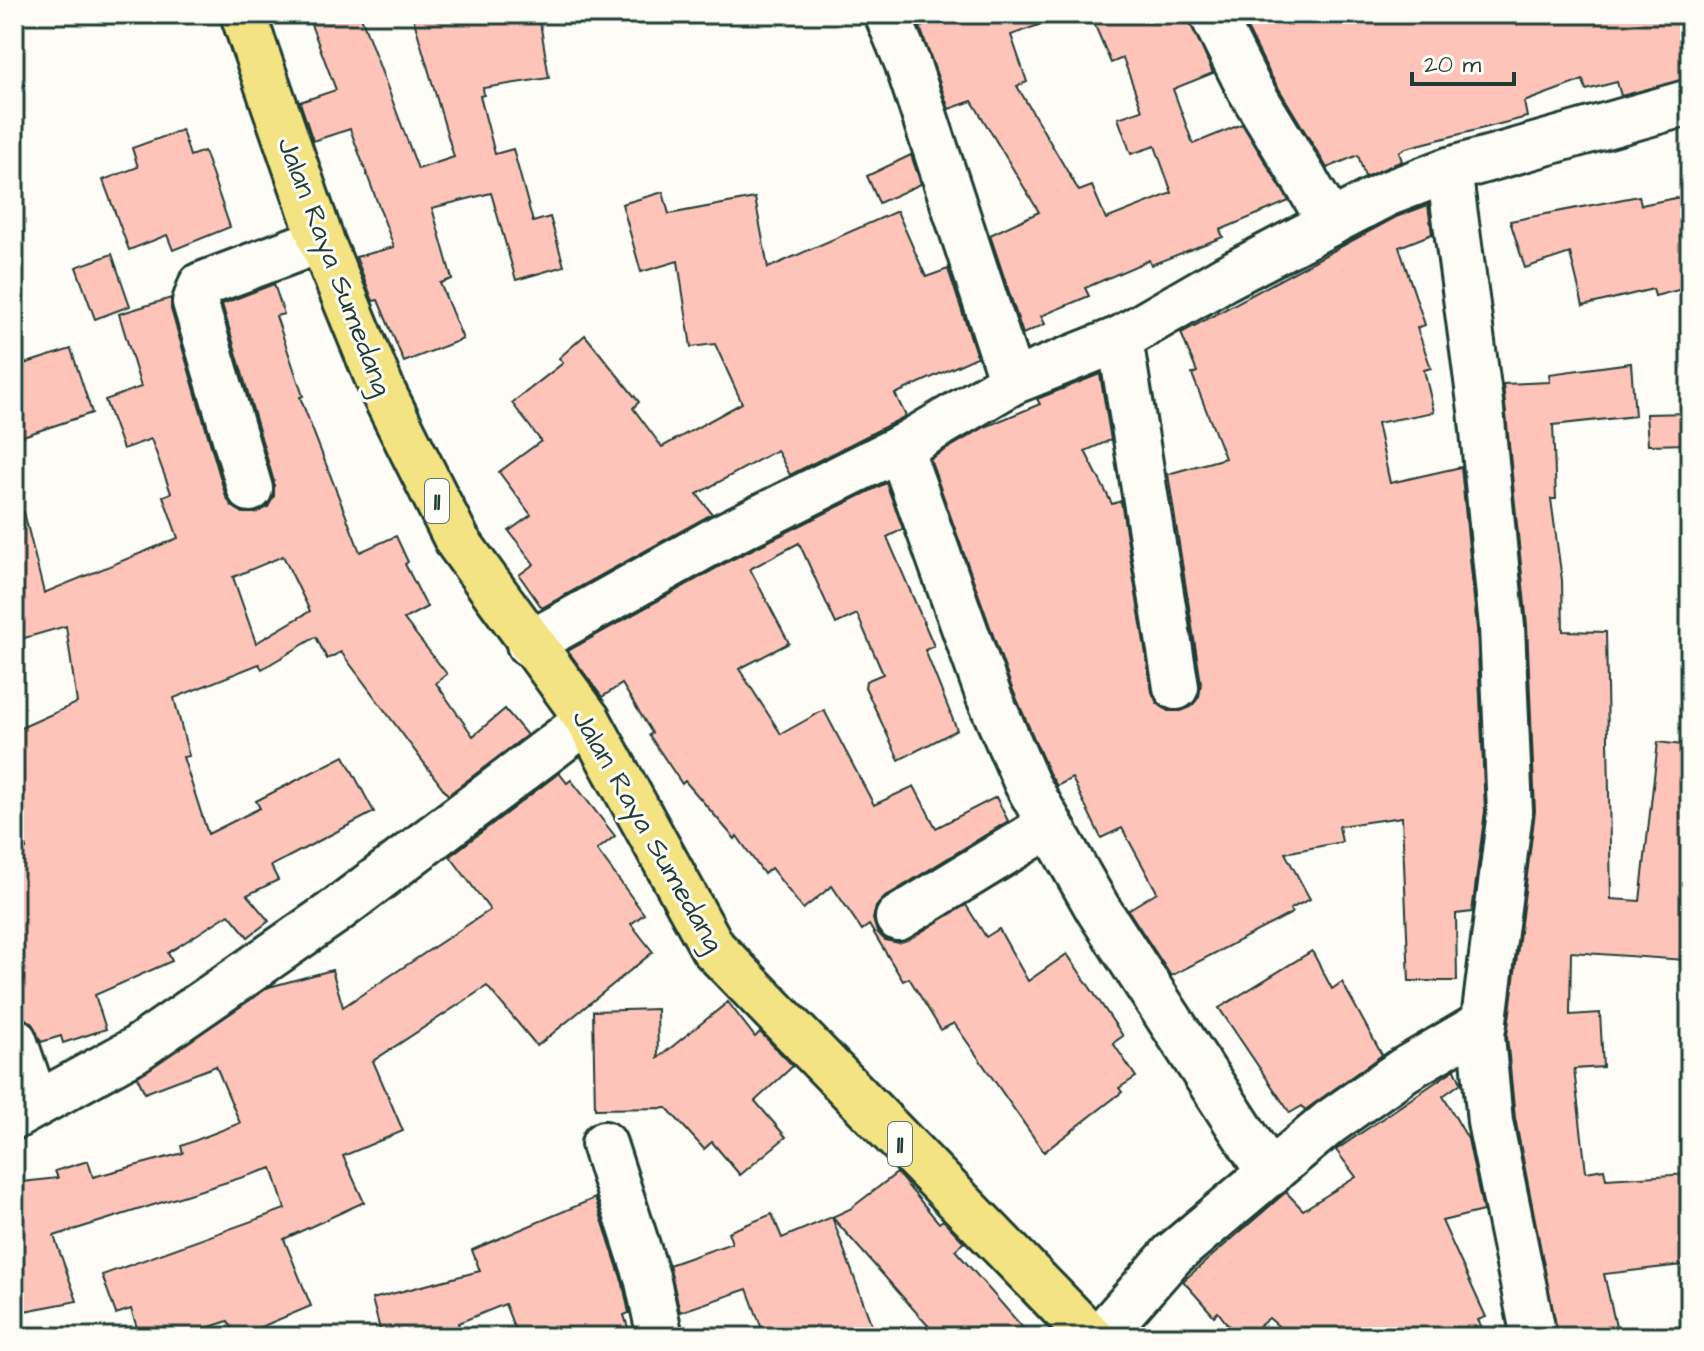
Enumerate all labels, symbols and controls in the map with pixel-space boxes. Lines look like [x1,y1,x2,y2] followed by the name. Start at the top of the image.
[1412,36,1514,86] scale bar
[1424,48,1481,82] text: 20 m
[265,132,402,402] street label: Jalan Raya Sumedang
[425,479,449,523] road number: 11
[561,702,733,960] street label: Jalan Raya Sumedang
[888,1122,912,1166] road number: 11

